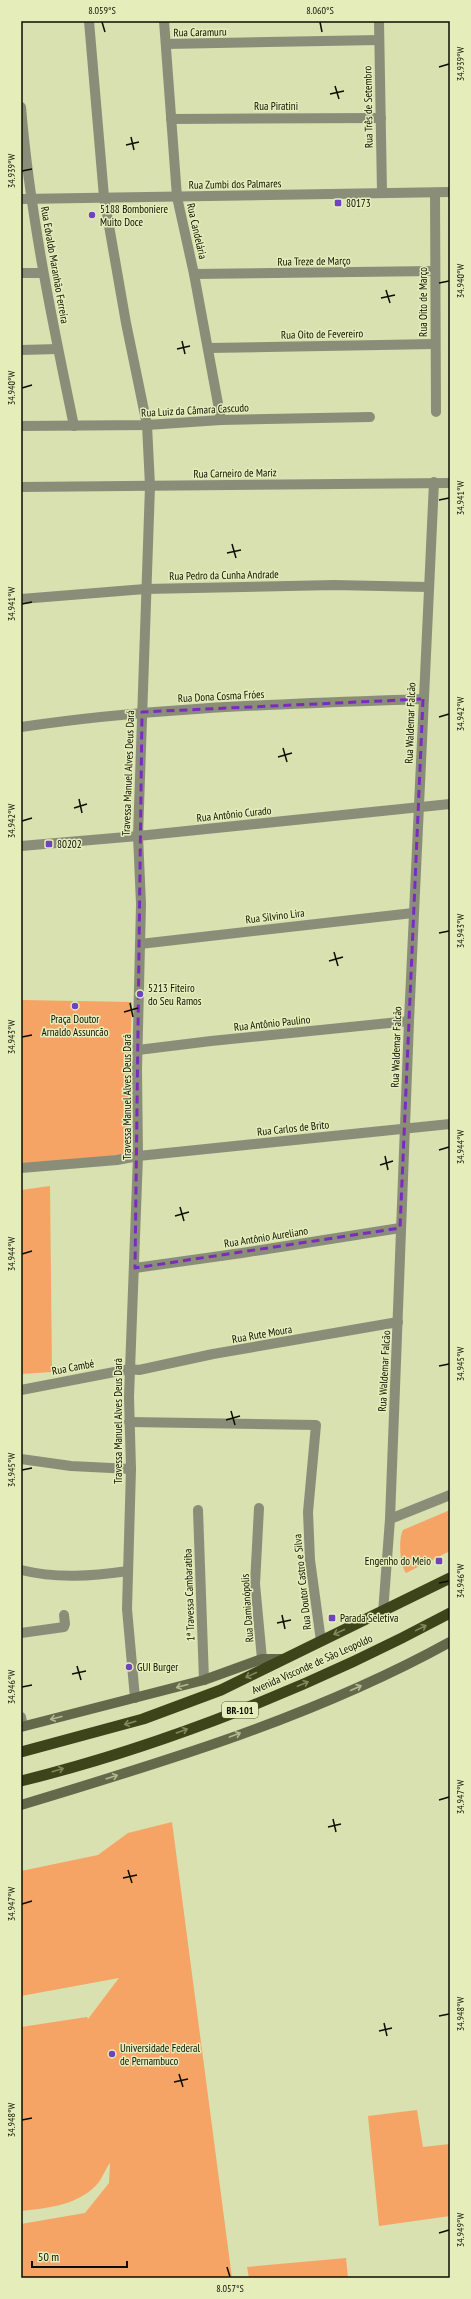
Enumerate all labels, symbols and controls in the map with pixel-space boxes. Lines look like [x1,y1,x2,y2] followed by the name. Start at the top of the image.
[88,4,116,17] text: 8.059°S
[306,4,334,17] text: 8.060°S
[173,25,227,39] street label: Rua Caramuru
[454,47,467,81] text: 34.939°W
[360,66,376,148] street label: Rua Três de Setembro
[254,99,298,113] street label: Rua Piratini
[5,154,18,188] text: 34.939°W
[189,176,282,192] street label: Rua Zumbi dos Palmares
[346,196,371,210] place label: 80173
[333,198,343,208] marker: 80173
[100,202,169,229] place label: 5188 Bomboniere Muito Doce
[184,202,210,260] street label: Rua Candelária
[38,205,72,325] street label: Rua Edvaldo Maranhão Ferreira
[87,210,97,220] marker: 5188 Bomboniere Muito Doce
[277,253,351,269] street label: Rua Treze de Março
[454,264,467,298] text: 34.940°W
[416,267,430,337] street label: Rua Oito de Março
[281,326,364,342] street label: Rua Oito de Fevereiro
[5,371,18,405] text: 34.940°W
[141,400,249,420] street label: Rua Luiz da Câmara Cascudo
[193,465,277,481] street label: Rua Carneiro de Mariz
[454,481,467,515] text: 34.941°W
[169,567,279,583] street label: Rua Pedro da Cunha Andrade
[5,587,18,621] text: 34.941°W
[402,682,418,764] street label: Rua Waldemar Falcão
[177,687,265,705] street label: Rua Dona Cosma Fróes
[454,697,467,731] text: 34.942°W
[119,710,137,836] street label: Travessa Manuel Alves Deus Dará
[196,803,272,825] street label: Rua Antônio Curado
[5,804,18,838] text: 34.942°W
[57,837,82,851] place label: 80202
[44,839,54,849] marker: 80202
[245,905,305,927] street label: Rua Silvino Lira
[454,914,467,948] text: 34.943°W
[148,981,202,1008] place label: 5213 Fiteiro do Seu Ramos
[135,989,145,999] marker: 5213 Fiteiro do Seu Ramos
[70,1001,80,1011] marker: Praça Doutor Arnaldo Assuncão
[388,1006,404,1088] street label: Rua Waldemar Falcão
[42,1012,109,1039] place label: Praça Doutor Arnaldo Assuncão
[233,1012,311,1034] street label: Rua Antônio Paulino
[5,1020,18,1054] text: 34.943°W
[120,1034,134,1160] street label: Travessa Manuel Alves Deus Dará
[256,1117,330,1139] street label: Rua Carlos de Brito
[454,1130,467,1164] text: 34.944°W
[223,1223,309,1251] street label: Rua Antônio Aureliano
[5,1237,18,1271] text: 34.944°W
[231,1322,293,1346] street label: Rua Rute Moura
[375,1330,393,1412] street label: Rua Waldemar Falcão
[454,1347,467,1381] text: 34.945°W
[51,1356,96,1378] street label: Rua Cambé
[111,1358,125,1484] street label: Travessa Manuel Alves Deus Dará
[5,1453,18,1487] text: 34.945°W
[290,1533,314,1631] street label: Rua Doutor Castro e Silva
[180,1549,198,1641] street label: 1ª Travessa Cambaratiba
[365,1554,431,1568] place label: Engenho do Meio
[434,1556,444,1566] marker: Engenho do Meio
[454,1564,467,1598] text: 34.946°W
[238,1573,256,1643] street label: Rua Damianópolis
[340,1611,398,1625] place label: Parada Seletiva
[327,1613,337,1623] marker: Parada Seletiva
[415,1624,427,1631] one-way arrow
[334,1629,346,1636] one-way arrow
[249,1631,375,1697] street label: Avenida Visconde de São Leopoldo
[137,1660,178,1674] place label: GUI Burger
[124,1662,134,1672] marker: GUI Burger
[5,1670,18,1704] text: 34.946°W
[245,1672,257,1679] one-way arrow
[297,1679,309,1687] one-way arrow
[175,1682,188,1690] one-way arrow
[349,1684,361,1691] one-way arrow
[222,1702,258,1718] road number: BR-101
[50,1715,63,1722] one-way arrow
[124,1720,137,1727] one-way arrow
[176,1726,188,1734] one-way arrow
[228,1731,241,1738] one-way arrow
[52,1766,65,1773] one-way arrow
[105,1773,118,1780] one-way arrow
[454,1780,467,1814] text: 34.947°W
[5,1887,18,1921] text: 34.947°W
[454,1997,467,2031] text: 34.948°W
[120,2041,200,2068] place label: Universidade Federal de Pernambuco
[107,2049,117,2059] marker: Universidade Federal de Pernambuco
[5,2103,18,2137] text: 34.948°W
[454,2213,467,2247] text: 34.949°W
[32,2243,127,2269] scale bar
[38,2249,59,2264] text: 50 m
[216,2282,244,2295] text: 8.057°S

